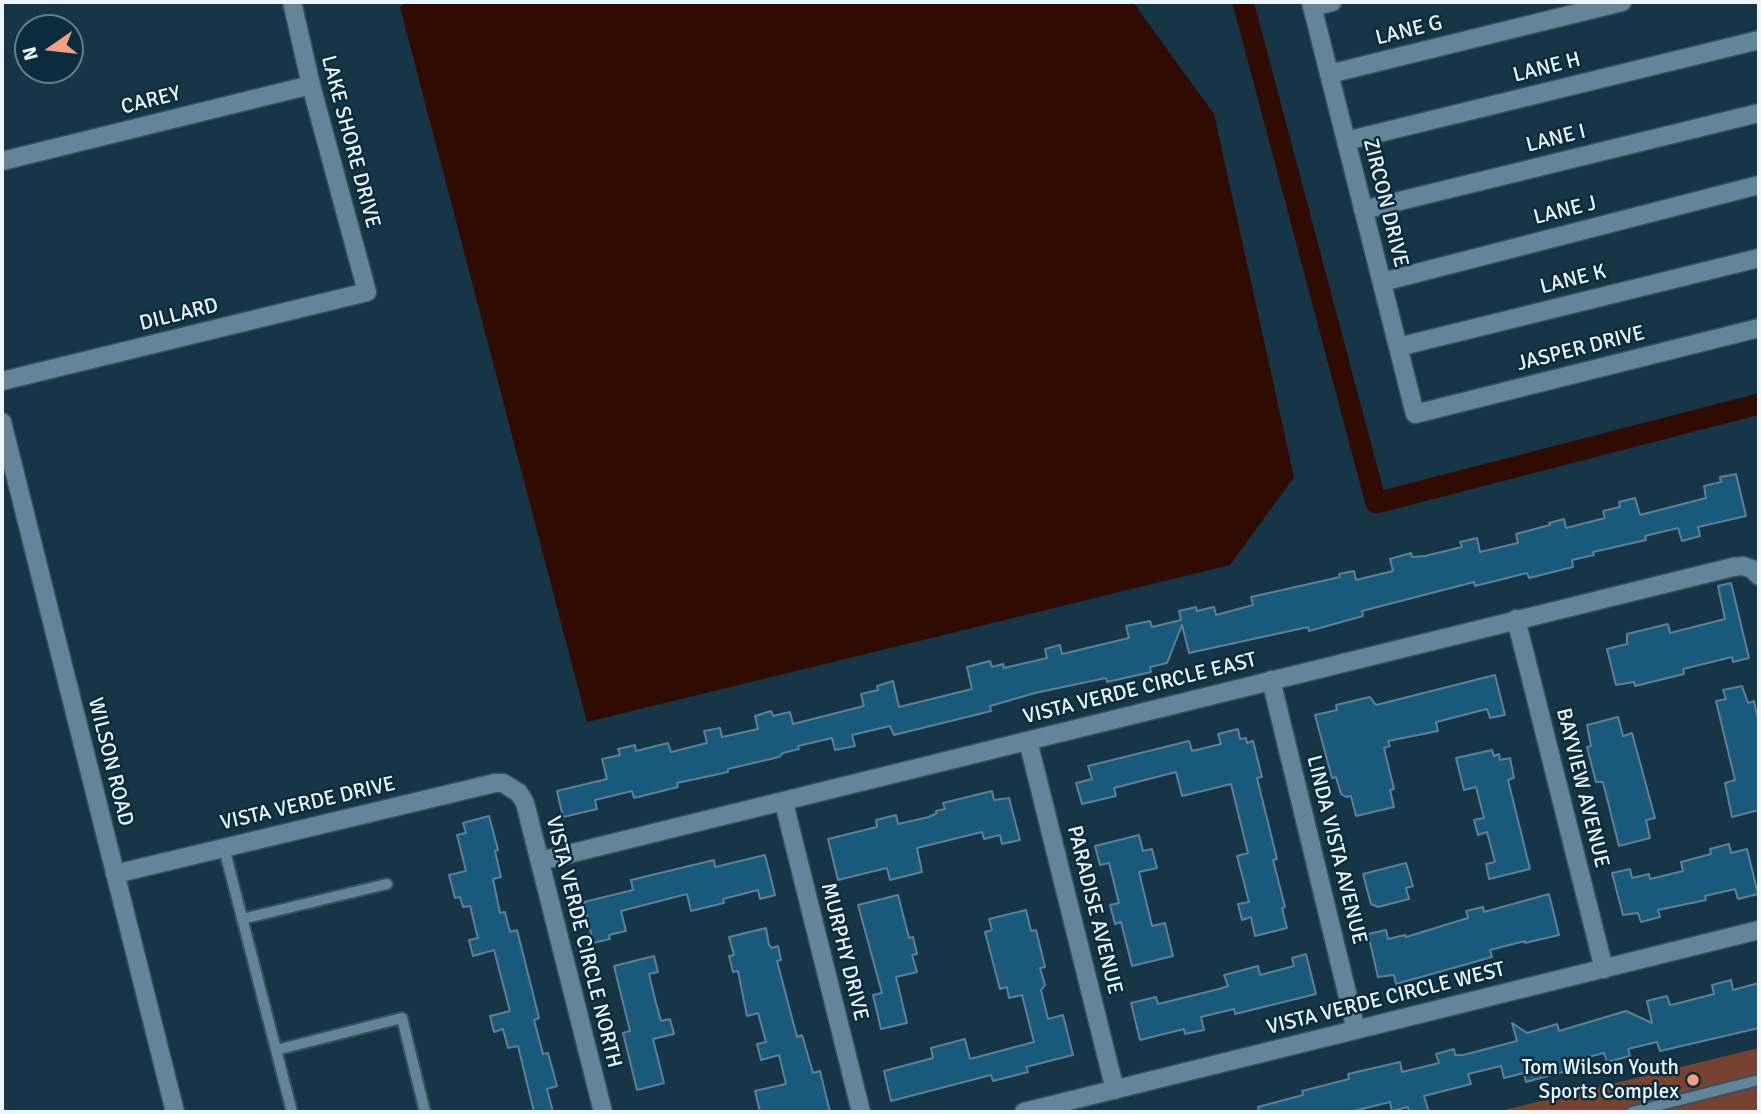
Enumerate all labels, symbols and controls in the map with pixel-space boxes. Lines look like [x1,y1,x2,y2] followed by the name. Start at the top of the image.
[1373,11,1445,51] street label: LANE G
[14,14,84,84] north arrow
[17,44,44,63] text: N
[1511,47,1583,89] street label: LANE H
[315,53,385,231] street label: LAKE SHORE DRIVE
[119,81,183,121] street label: CAREY
[1524,119,1588,159] street label: LANE I
[1357,136,1413,270] street label: ZIRCON DRIVE
[1531,191,1599,231] street label: LANE J
[1538,260,1608,300] street label: LANE K
[137,293,221,337] street label: DILLARD
[1514,321,1648,377] street label: JASPER DRIVE
[1021,648,1259,730] street label: VISTA VERDE CIRCLE EAST
[82,695,138,829] street label: WILSON ROAD
[1550,706,1614,870] street label: BAYVIEW AVENUE
[1300,753,1372,947] street label: LINDA VISTA AVENUE
[218,772,398,836] street label: VISTA VERDE DRIVE
[540,814,626,1070] street label: VISTA VERDE CIRCLE NORTH
[1061,823,1127,997] street label: PARADISE AVENUE
[815,880,873,1024] street label: MURPHY DRIVE
[1264,957,1508,1041] street label: VISTA VERDE CIRCLE WEST
[1522,1055,1679,1105] place label: Tom Wilson Youth Sports Complex
[1685,1072,1701,1088] marker: Tom Wilson Youth Sports Complex

